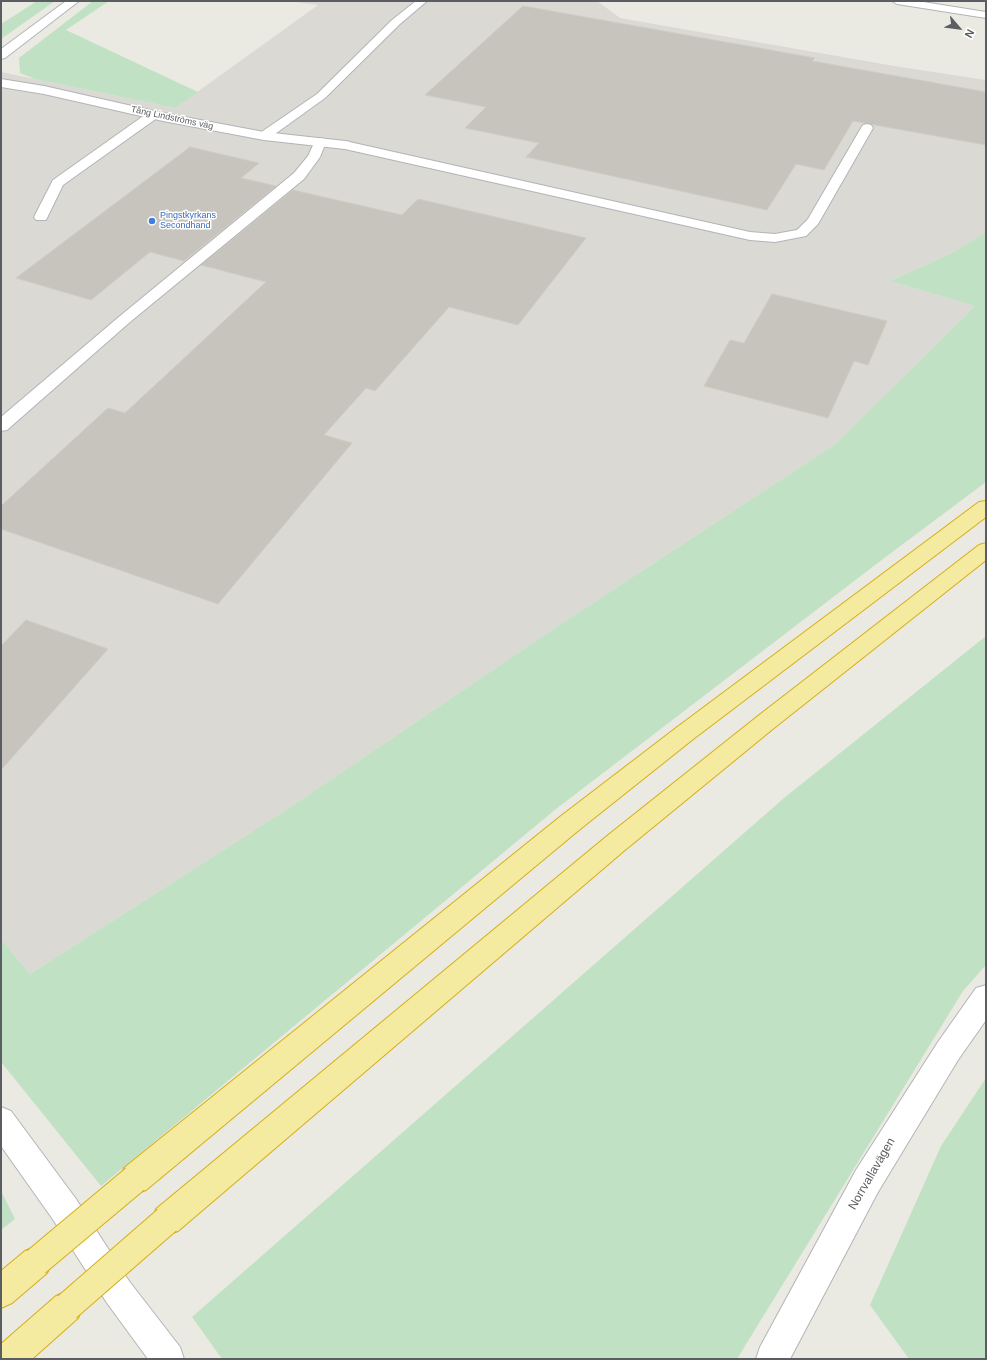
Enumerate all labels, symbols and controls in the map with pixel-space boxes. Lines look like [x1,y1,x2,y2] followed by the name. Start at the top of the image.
[939,8,979,48] north arrow
[962,27,977,40] text: N
[130,104,214,132] street label: Tång Lindströms väg
[160,211,216,232] place label: Pingstkyrkans Secondhand
[147,216,157,226] marker: Pingstkyrkans Secondhand
[846,1135,898,1213] street label: Norrvallavägen

